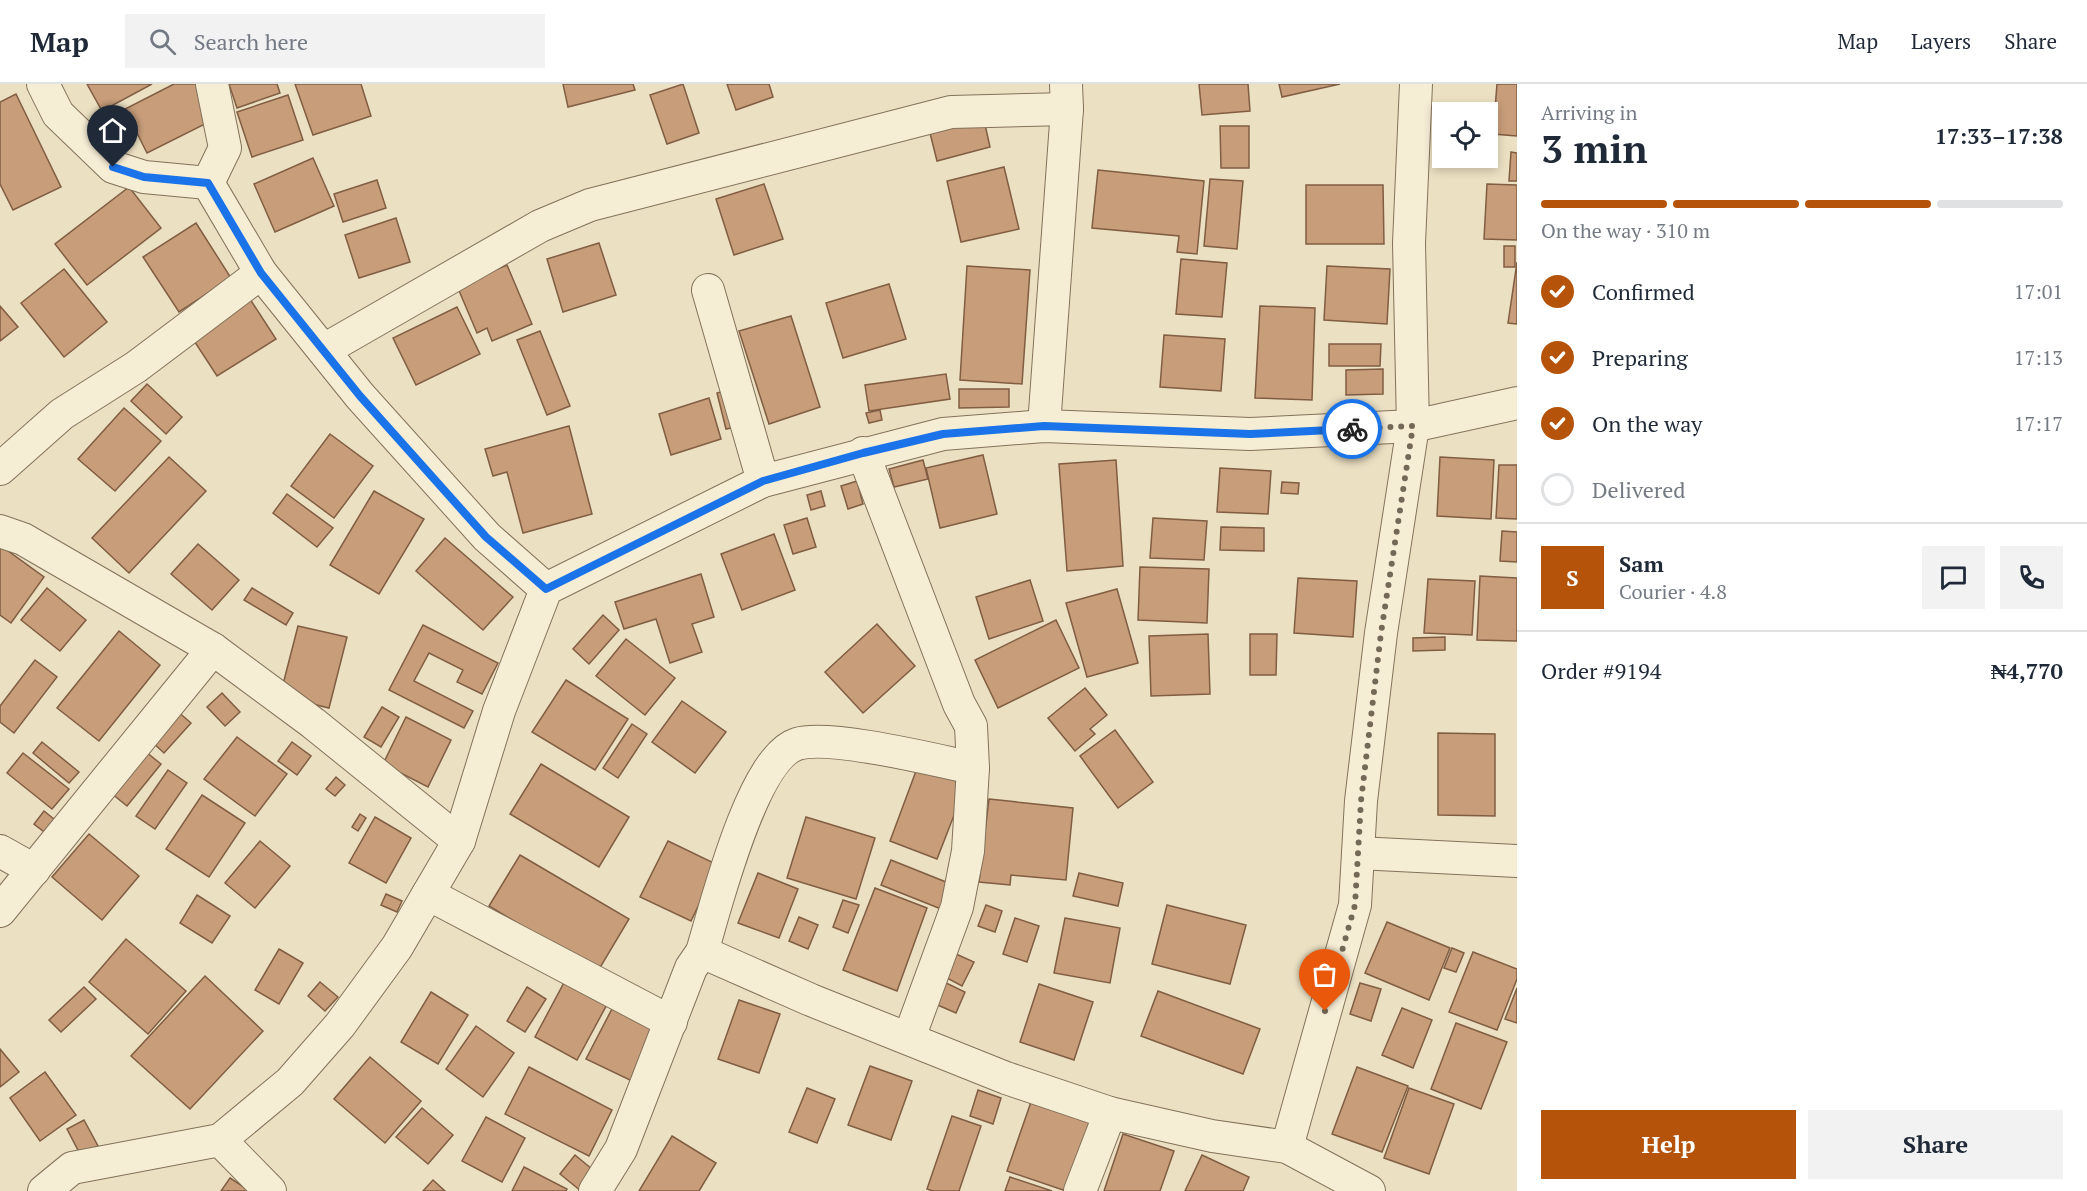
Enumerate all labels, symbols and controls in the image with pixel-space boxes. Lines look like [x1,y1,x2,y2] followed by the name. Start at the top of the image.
[125,14,545,68] search box
[30,23,89,60] text: Map
[146,25,179,58] icon: search
[194,27,308,56] text: Search here
[1837,27,1878,55] text: Map
[1911,27,1971,55] text: Layers
[2004,27,2057,55] text: Share
[1541,99,1637,126] text: Arriving in
[1432,102,1498,168] map controls
[1432,102,1498,168] button: locate
[87,105,138,167] pin
[96,114,129,147] icon: home
[1935,121,2063,150] text: 17:33–17:38
[1541,122,1648,174] text: 3 min
[1541,217,1710,244] text: On the way · 310 m
[1541,275,1574,308] icon: check
[1592,277,1695,306] text: Confirmed
[2014,278,2063,305] text: 17:01
[1541,341,1574,374] icon: check
[1592,343,1688,372] text: Preparing
[2014,344,2063,371] text: 17:13
[1322,399,1382,459] courier
[1541,407,1574,440] icon: check
[1592,409,1702,438] text: On the way
[2014,410,2063,437] text: 17:17
[1336,413,1369,446] icon: bike
[1592,475,1685,504] text: Delivered
[1922,546,1985,609] button: chat
[2000,546,2063,609] button: phone
[1619,549,1664,578] text: Sam
[1566,563,1579,592] text: S
[1619,578,1727,605] text: Courier · 4.8
[1541,656,1661,685] text: Order #9194
[1991,656,2063,685] text: ₦4,770
[1299,949,1350,1011] pin
[1308,958,1341,991] icon: bag
[1541,1110,1796,1179] button: Help
[1808,1110,2063,1179] button: Share

